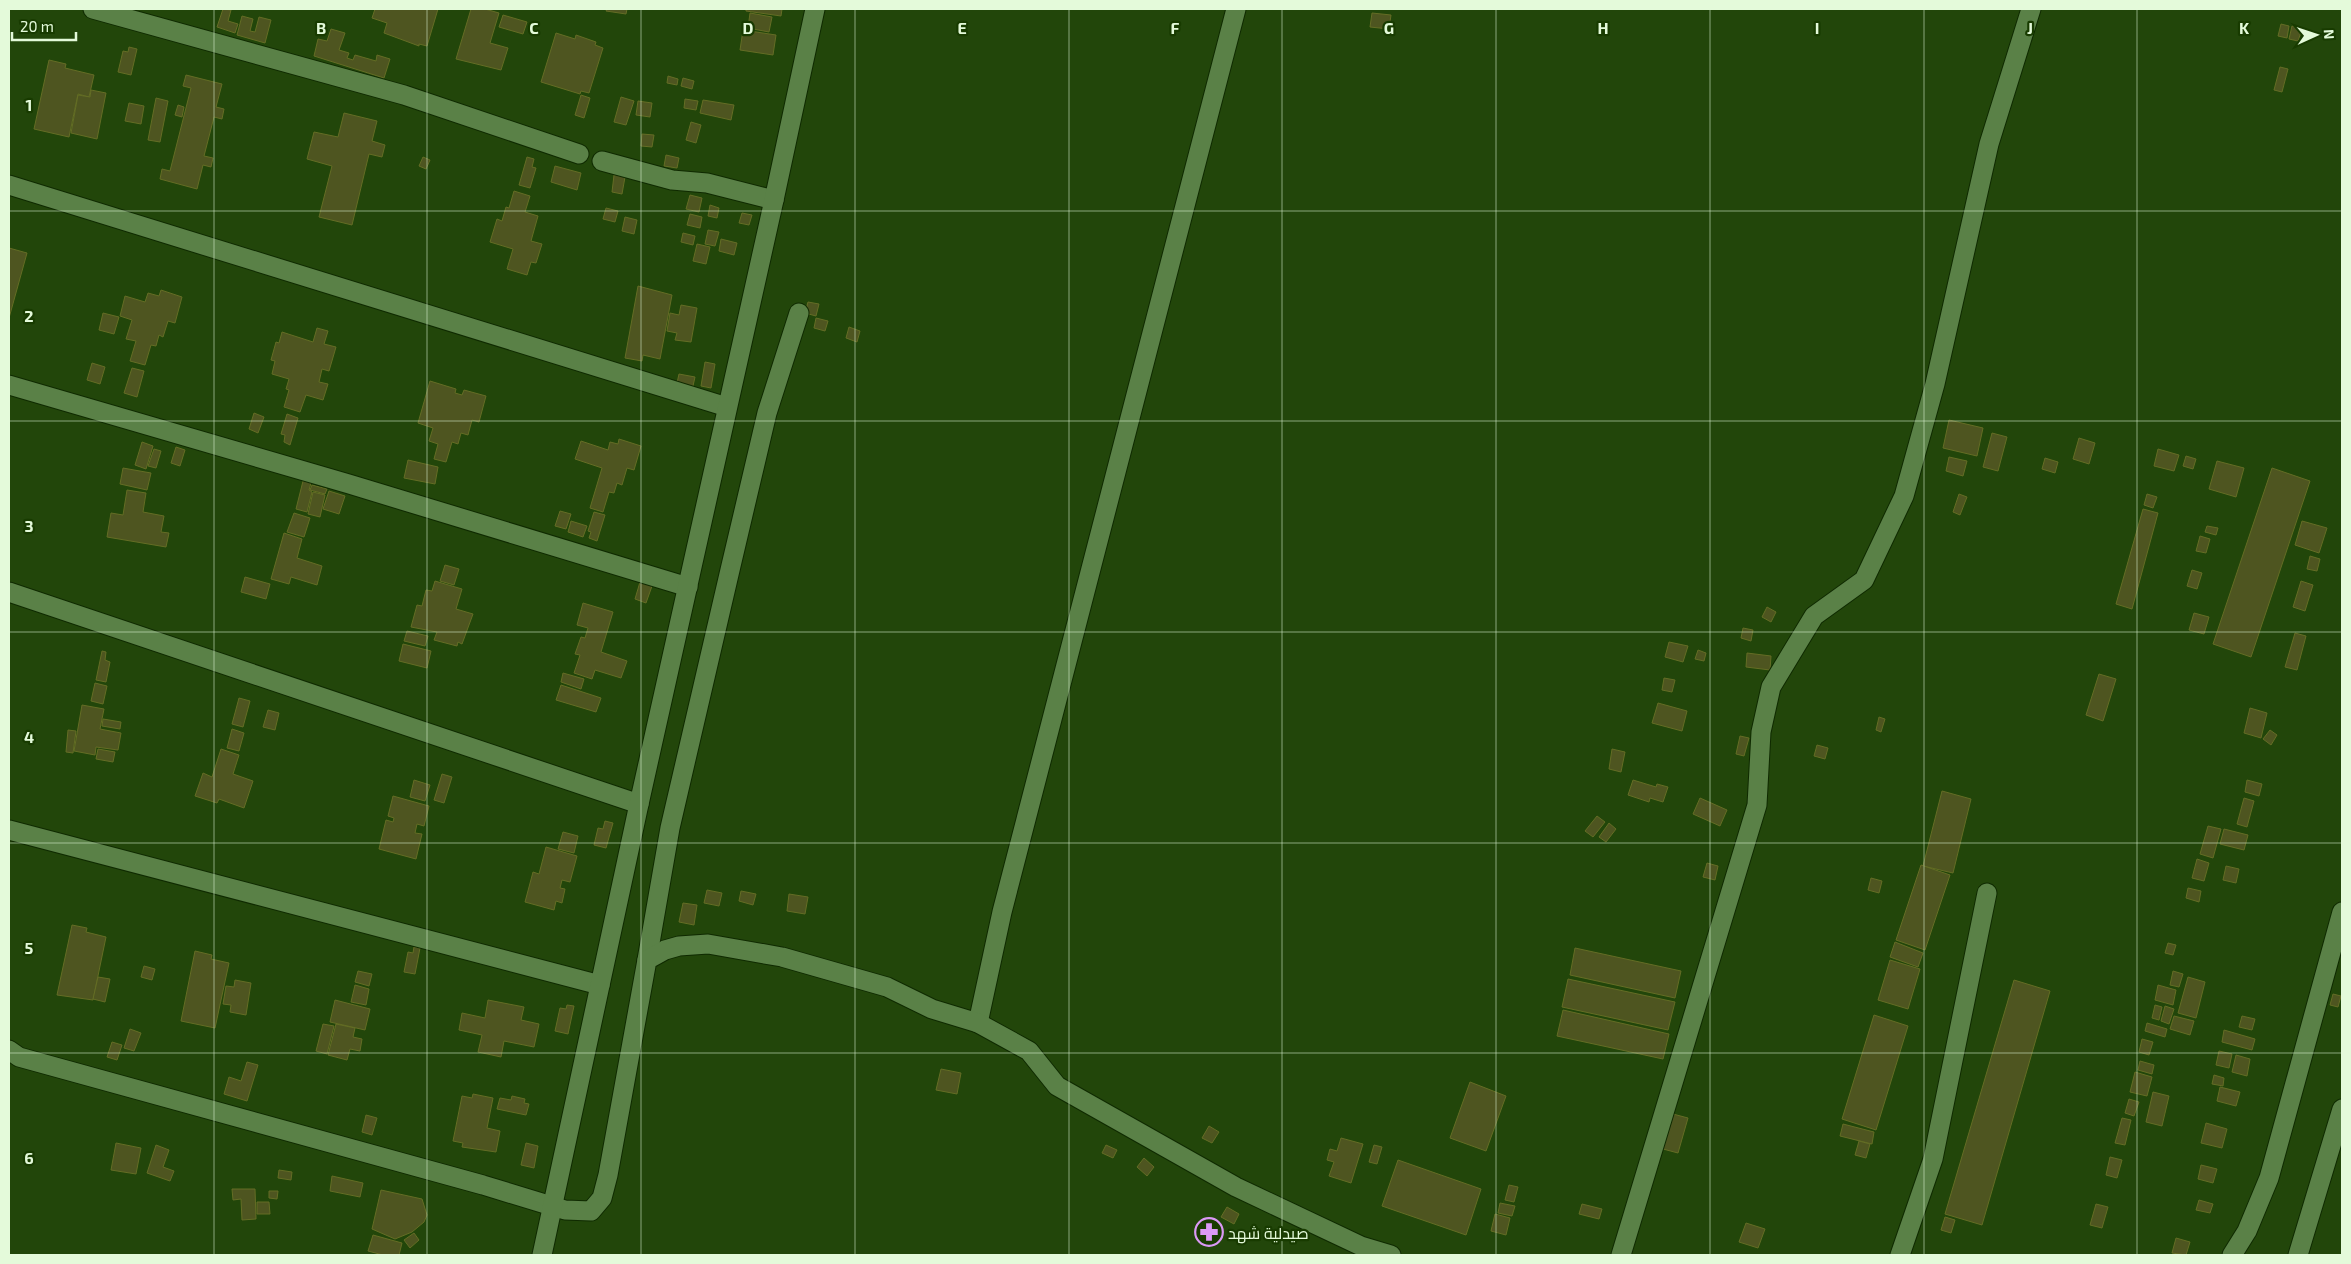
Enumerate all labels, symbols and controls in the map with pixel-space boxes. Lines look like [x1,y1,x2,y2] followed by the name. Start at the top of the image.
[12,10,76,42] scale bar
[2291,10,2341,60] north arrow
[20,17,54,35] text: 20 m
[316,18,326,37] text: B
[529,18,539,37] text: C
[743,18,754,37] text: D
[957,18,967,37] text: E
[1171,18,1180,37] text: F
[1384,18,1394,37] text: G
[1597,18,1609,37] text: H
[1815,18,1819,37] text: I
[2027,18,2033,37] text: J
[2239,18,2250,37] text: K
[2321,29,2338,40] text: N
[26,95,32,114] text: 1
[24,306,34,325] text: 2
[24,516,34,535] text: 3
[24,727,34,746] text: 4
[25,938,34,957] text: 5
[24,1148,34,1167] text: 6
[1194,1217,1224,1247] pharmacy icon: صيدلية شهد
[1228,1223,1309,1244] place label: صيدلية شهد

